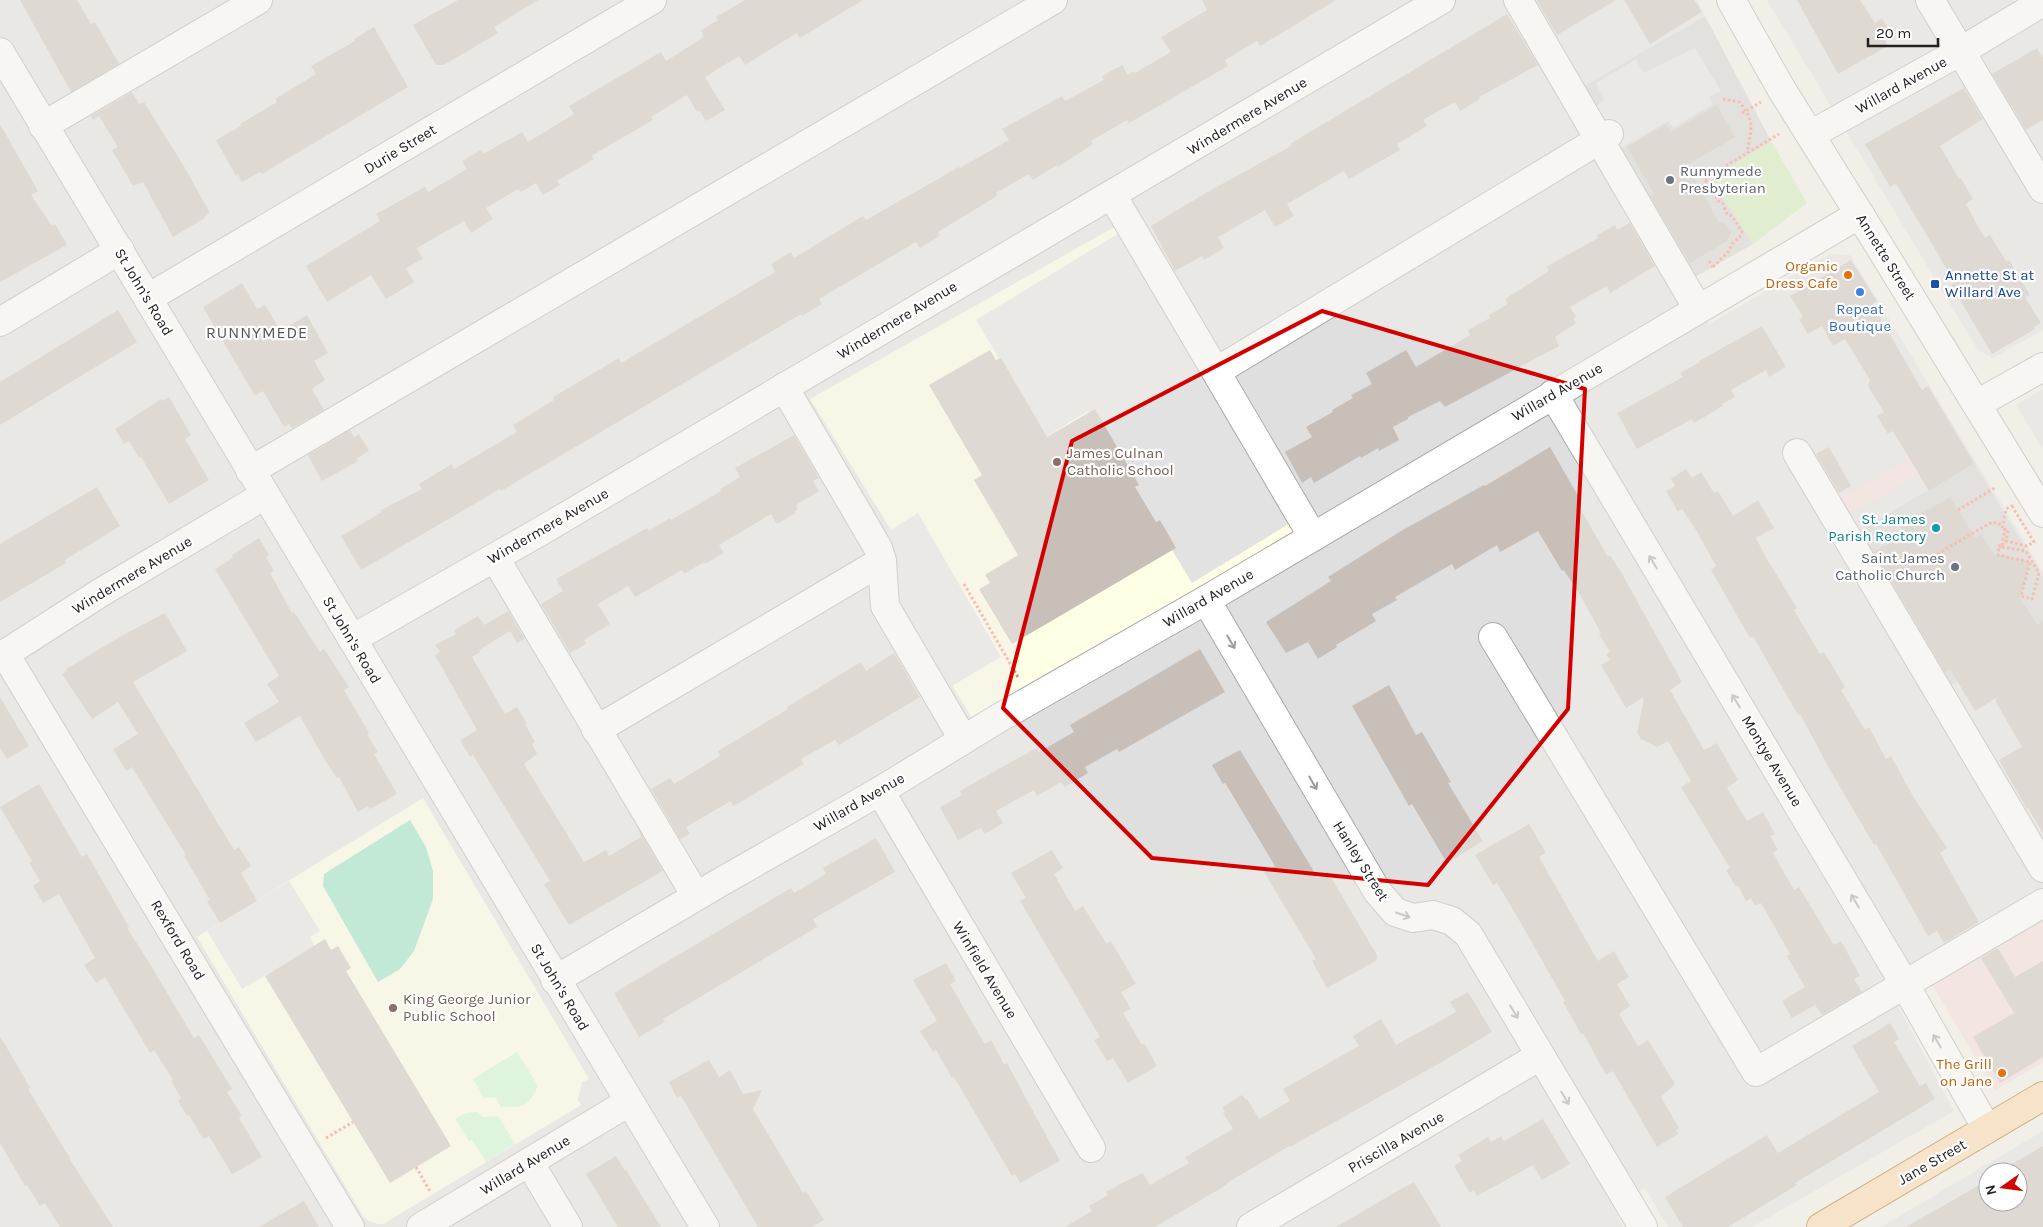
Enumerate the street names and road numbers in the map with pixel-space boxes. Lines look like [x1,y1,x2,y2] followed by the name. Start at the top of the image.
[1852,52,1950,118] street label: Willard Avenue
[1184,73,1310,159] street label: Windermere Avenue
[361,120,440,178] street label: Durie Street
[1852,211,1920,304] street label: Annette Street
[111,245,177,339] street label: St John's Road
[834,277,960,363] street label: Windermere Avenue
[1508,359,1606,425] street label: Willard Avenue
[484,484,612,568] street label: Windermere Avenue
[69,532,195,618] street label: Windermere Avenue
[1159,565,1257,631] street label: Willard Avenue
[319,593,385,687] street label: St John's Road
[1738,712,1806,810] street label: Montye Avenue
[810,769,908,835] street label: Willard Avenue
[1329,818,1393,905] street label: Hanley Street
[147,897,209,983] street label: Rexford Road
[949,918,1021,1022] street label: Winfield Avenue
[527,940,593,1034] street label: St John's Road
[1345,1107,1447,1177] street label: Priscilla Avenue
[477,1131,573,1199] street label: Willard Avenue
[1895,1135,1970,1189] street label: Jane Street

